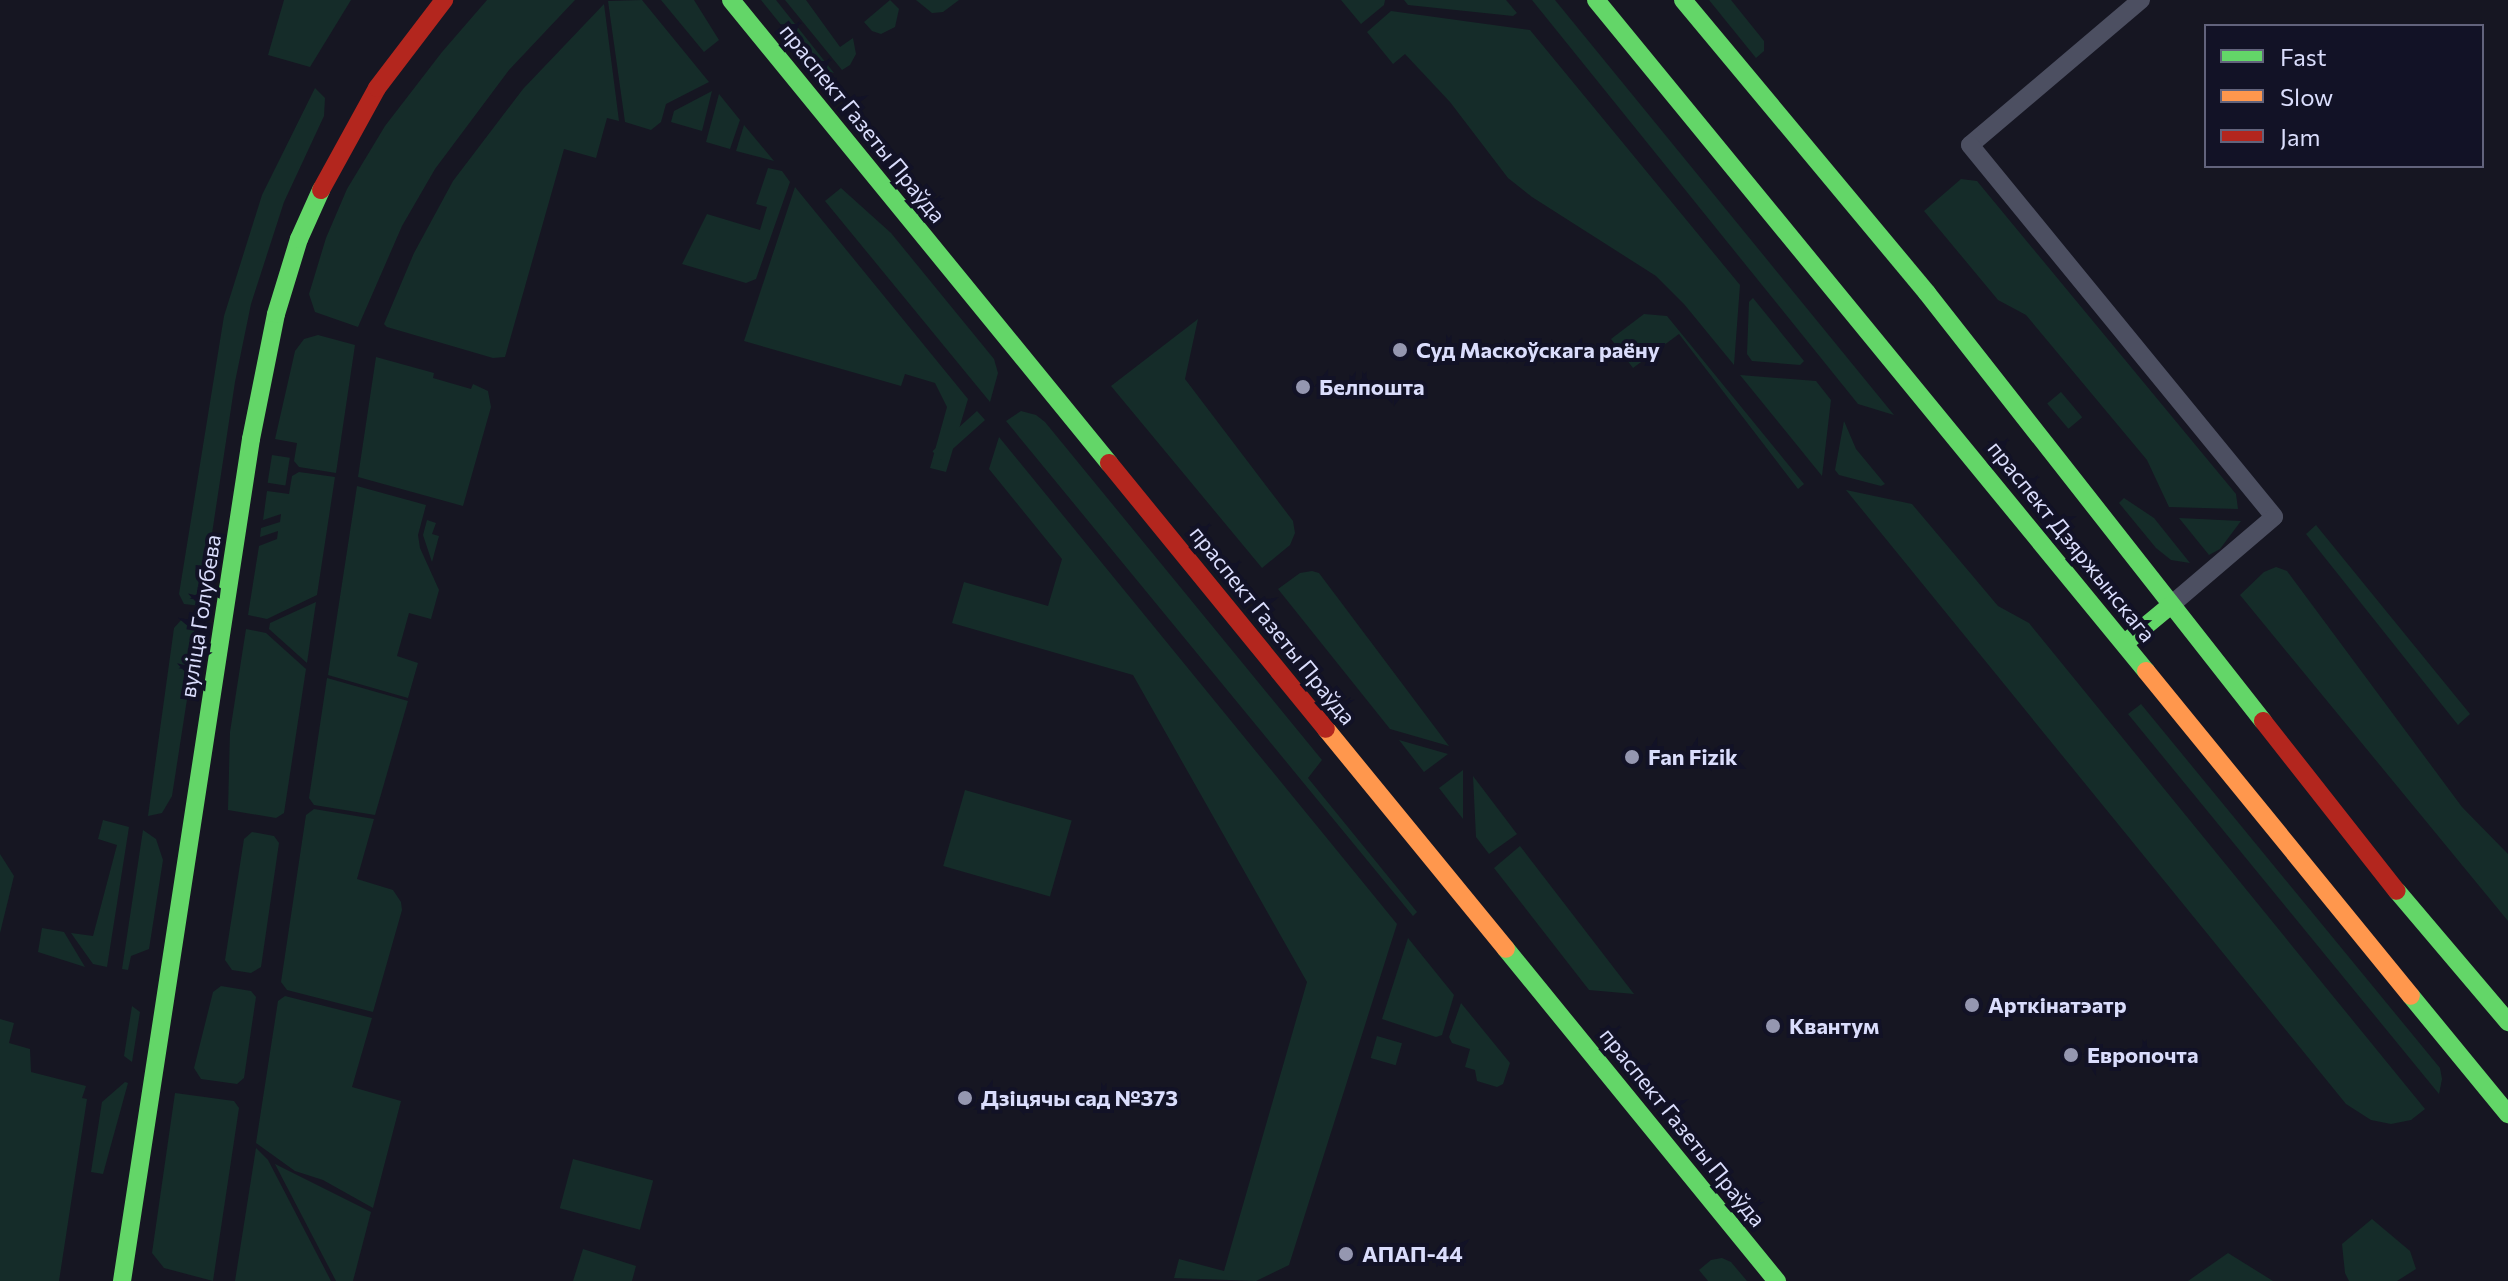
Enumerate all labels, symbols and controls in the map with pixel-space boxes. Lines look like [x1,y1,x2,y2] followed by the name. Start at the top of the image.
[775,18,951,228] street label: праспект Газеты Праўда
[2204,24,2484,168] legend
[2280,42,2327,71] text: Fast
[2280,82,2333,111] text: Slow
[2280,122,2320,151] text: Jam
[1416,337,1660,363] place label: Суд Маскоўскага раёну
[1391,341,1409,359] marker: Суд Маскоўскага раёну
[1319,374,1424,400] place label: Белпошта
[1294,378,1312,396] marker: Белпошта
[1983,435,2161,647] street label: праспект Дзяржынскага
[1185,520,1361,730] street label: праспект Газеты Праўда
[174,533,226,699] street label: вуліца Голубева
[1648,744,1738,770] place label: Fan Fizik
[1623,748,1641,766] marker: Fan Fizik
[1988,992,2127,1018] place label: Арткінатэатр
[1963,996,1981,1014] marker: Арткінатэатр
[1789,1013,1879,1039] place label: Квантум
[1764,1017,1782,1035] marker: Квантум
[1595,1022,1771,1232] street label: праспект Газеты Праўда
[2087,1042,2198,1068] place label: Европочта
[2062,1046,2080,1064] marker: Европочта
[981,1085,1178,1111] place label: Дзіцячы сад №373
[956,1089,974,1107] marker: Дзіцячы сад №373
[1362,1241,1463,1267] place label: АПАП-44
[1337,1245,1355,1263] marker: АПАП-44

